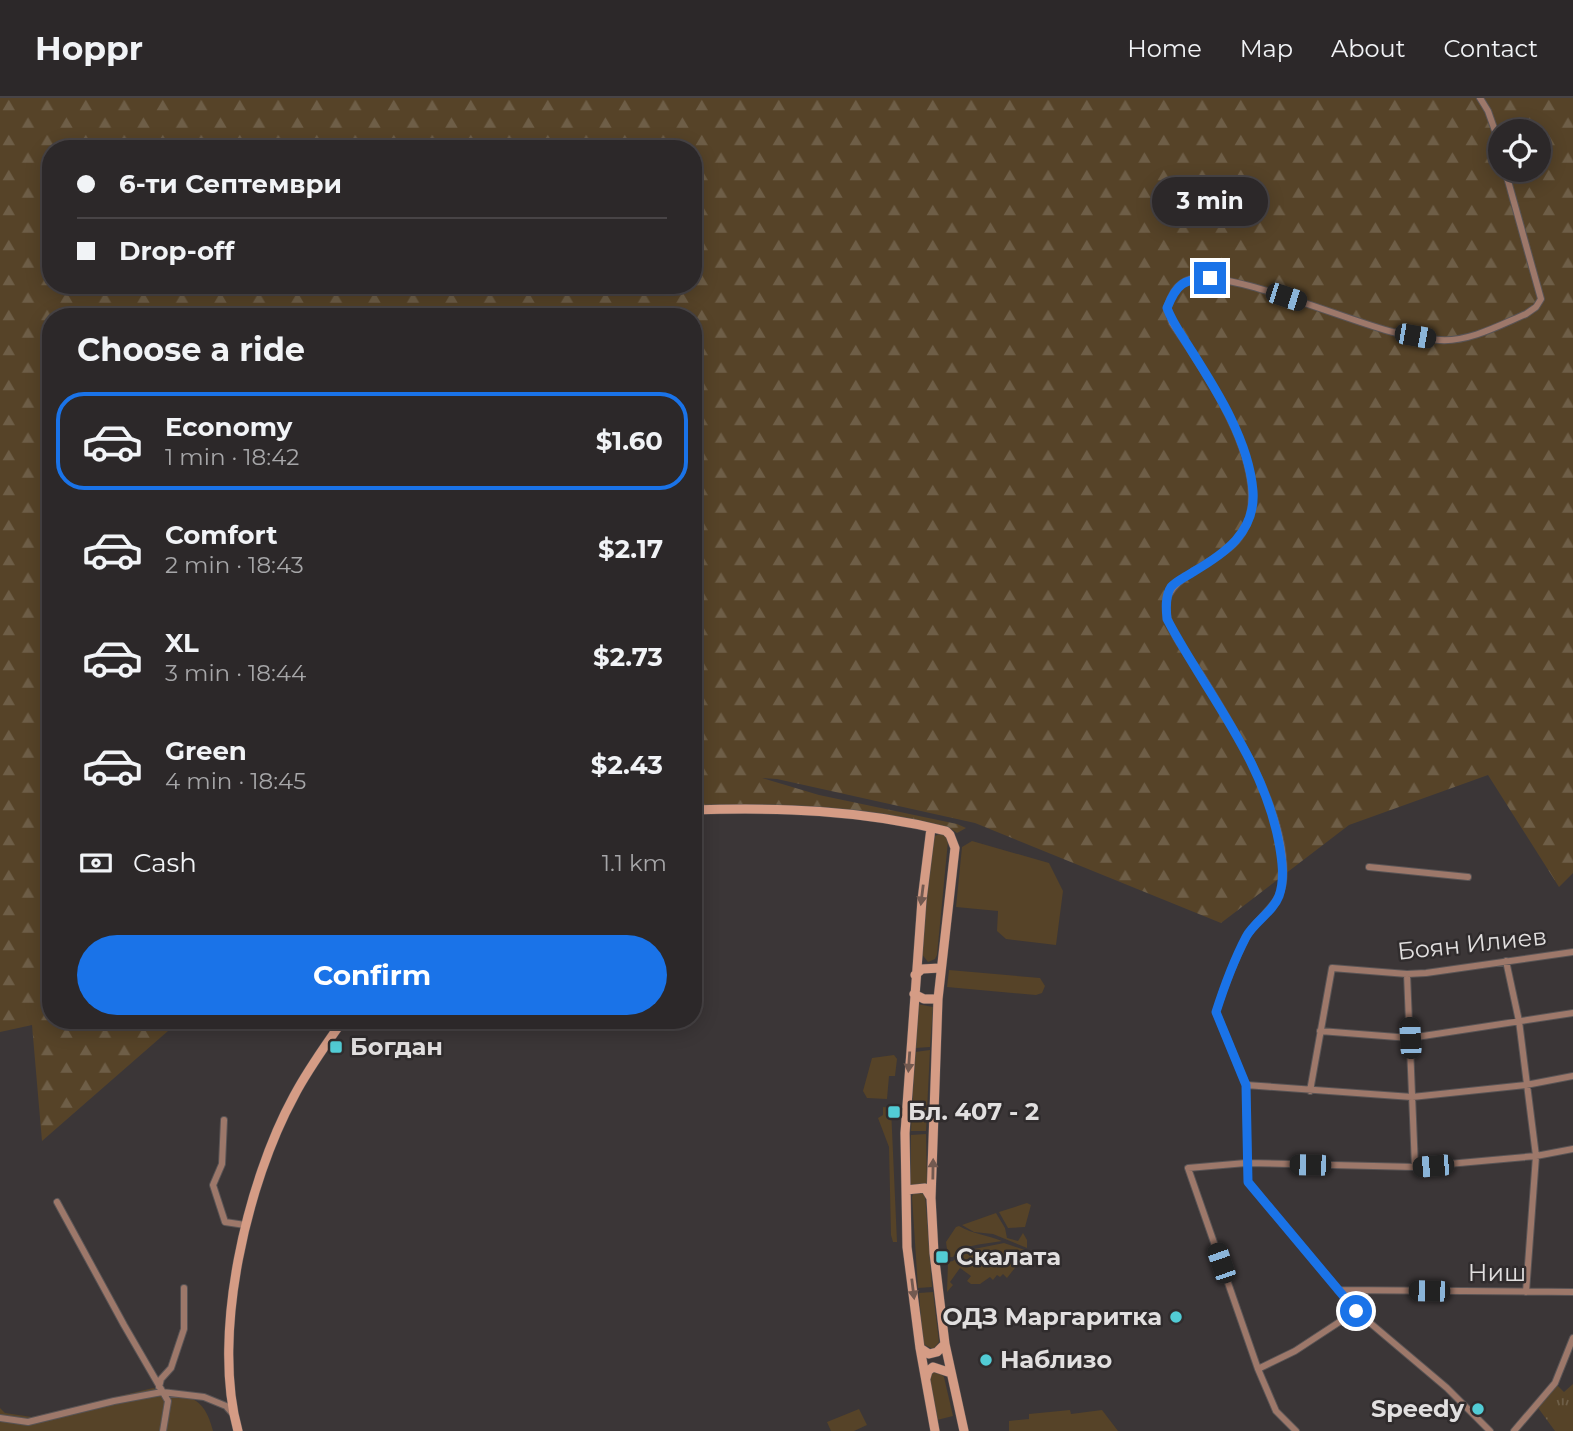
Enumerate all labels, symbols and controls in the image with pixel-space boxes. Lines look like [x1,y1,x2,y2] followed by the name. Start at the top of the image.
[35,28,143,68] text: Hoppr
[1127,34,1202,63] text: Home
[1240,34,1293,63] text: Map
[1331,34,1405,63] text: About
[1443,34,1538,63] text: Contact
[1488,119,1551,182] map controls
[1488,119,1551,182] button: locate
[119,168,342,200] text: 6-ти Септември
[1152,176,1268,226] callout: 3 min
[1176,187,1244,215] text: 3 min
[119,235,234,267] text: Drop-off
[1194,262,1226,294] route end
[1263,281,1310,313] car
[1393,322,1438,350] car
[77,330,305,369] text: Choose a ride
[81,410,144,473] icon: car
[165,411,292,443] text: Economy
[596,425,663,457] text: $1.60
[165,443,299,471] text: 1 min · 18:42
[81,518,144,581] icon: car
[165,519,277,551] text: Comfort
[598,533,663,565] text: $2.17
[165,551,304,579] text: 2 min · 18:43
[81,626,144,689] icon: car
[165,627,199,659] text: XL
[593,641,663,673] text: $2.73
[165,659,306,687] text: 3 min · 18:44
[81,734,144,797] icon: car
[165,735,247,767] text: Green
[591,749,663,781] text: $2.43
[165,767,306,795] text: 4 min · 18:45
[77,844,115,882] icon: cash
[133,847,197,879] text: Cash
[602,849,667,877] text: 1.1 km
[917,884,928,906] one-way arrow
[1396,921,1548,966] street label: Боян Илиев
[77,935,667,1015] button: Confirm
[1399,1016,1422,1060] car
[350,1032,443,1061] place label: Богдан
[328,1039,344,1055] marker: Богдан
[903,1052,914,1074] one-way arrow
[908,1097,1039,1126] place label: Бл. 407 - 2
[886,1104,902,1120] marker: Бл. 407 - 2
[1289,1154,1332,1176] car
[1412,1154,1455,1178] car
[927,1158,938,1180] one-way arrow
[1205,1240,1238,1286] car
[956,1242,1061,1271] place label: Скалата
[934,1249,950,1265] marker: Скалата
[1468,1258,1526,1287] street label: Ниш
[907,1279,918,1301] one-way arrow
[1408,1280,1451,1302] car
[1340,1295,1372,1327] route start
[943,1302,1162,1331] place label: ОДЗ Маргаритка
[1168,1309,1184,1325] marker: ОДЗ Маргаритка
[1000,1345,1112,1374] place label: Наблизо
[978,1352,994,1368] marker: Наблизо
[1371,1394,1465,1423] place label: Speedy
[1470,1401,1486,1417] marker: Speedy

